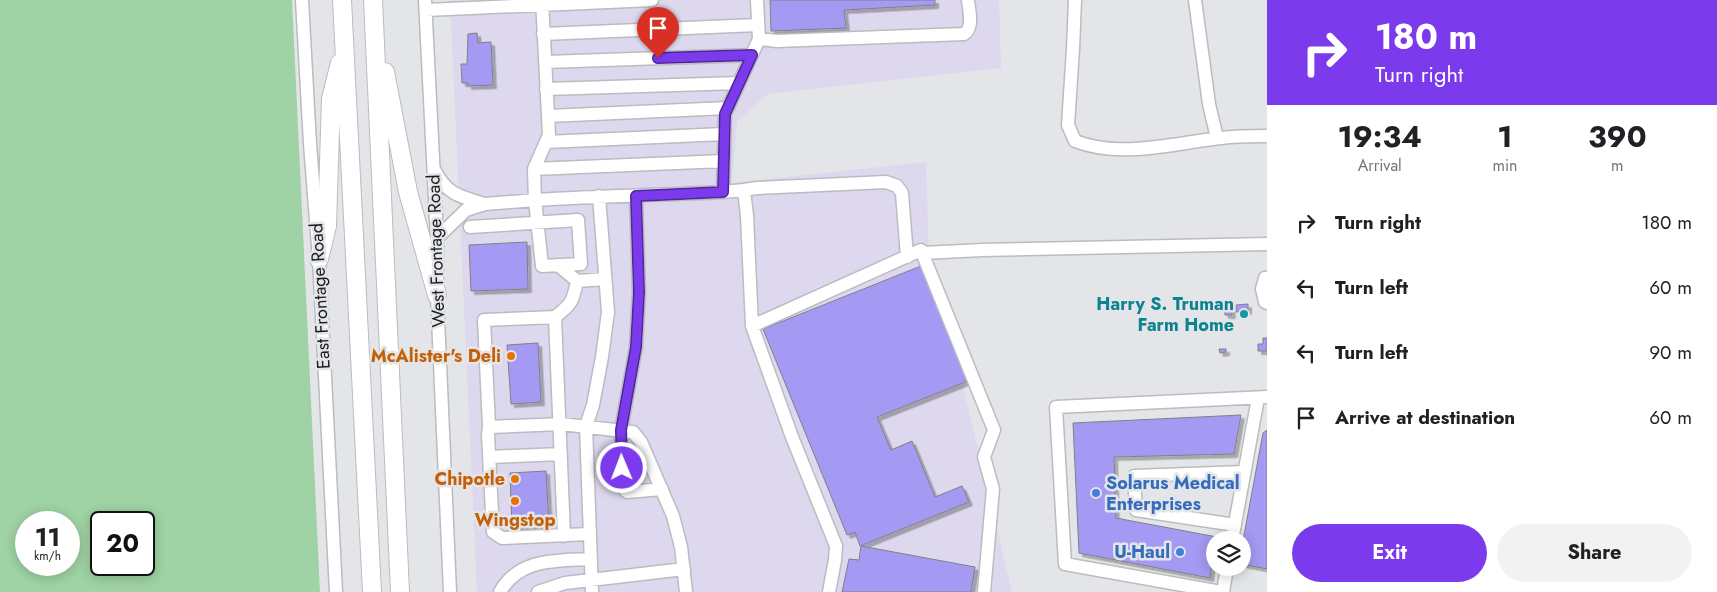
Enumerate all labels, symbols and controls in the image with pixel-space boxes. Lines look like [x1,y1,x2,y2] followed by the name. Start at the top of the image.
[637,7,679,58] pin
[1375,12,1477,62] text: 180 m
[644,14,672,42] icon: arrive
[1292,20,1357,85] icon: right
[1375,58,1463,90] text: Turn right
[1337,115,1422,158] text: 19:34
[1497,115,1513,158] text: 1
[1588,115,1647,158] text: 390
[1358,154,1402,177] text: Arrival
[1492,154,1518,177] text: min
[1611,154,1624,177] text: m
[420,174,452,328] street label: West Frontage Road
[1292,209,1320,237] icon: right
[1335,209,1421,236] text: Turn right
[1641,209,1692,236] text: 180 m
[303,222,337,370] street label: East Frontage Road
[1292,274,1320,302] icon: left
[1335,274,1408,301] text: Turn left
[1649,274,1692,301] text: 60 m
[1096,291,1234,338] place label: Harry S. Truman Farm Home
[1238,308,1250,320] marker: Harry S. Truman Farm Home
[1292,339,1320,367] icon: left
[1335,339,1408,366] text: Turn left
[1649,339,1692,366] text: 90 m
[371,343,501,369] place label: McAlister's Deli
[505,350,517,362] marker: McAlister's Deli
[1292,404,1320,432] icon: arrive
[1335,404,1515,431] text: Arrive at destination
[1649,404,1692,431] text: 60 m
[595,441,647,493] position arrow
[435,466,505,492] place label: Chipotle
[1106,470,1240,517] place label: Solarus Medical Enterprises
[509,473,521,485] marker: Chipotle
[1090,487,1102,499] marker: Solarus Medical Enterprises
[509,495,521,507] marker: Wingstop
[474,507,556,533] place label: Wingstop
[90,511,155,576] speed limit sign: 20
[35,519,60,555] text: 11
[1292,524,1487,582] button: Exit
[1497,524,1692,582] button: Share
[1206,531,1251,576] map controls
[1206,531,1251,576] button: layers
[1114,539,1170,565] place label: U-Haul
[1174,546,1186,558] marker: U-Haul
[34,547,61,565] text: km/h

